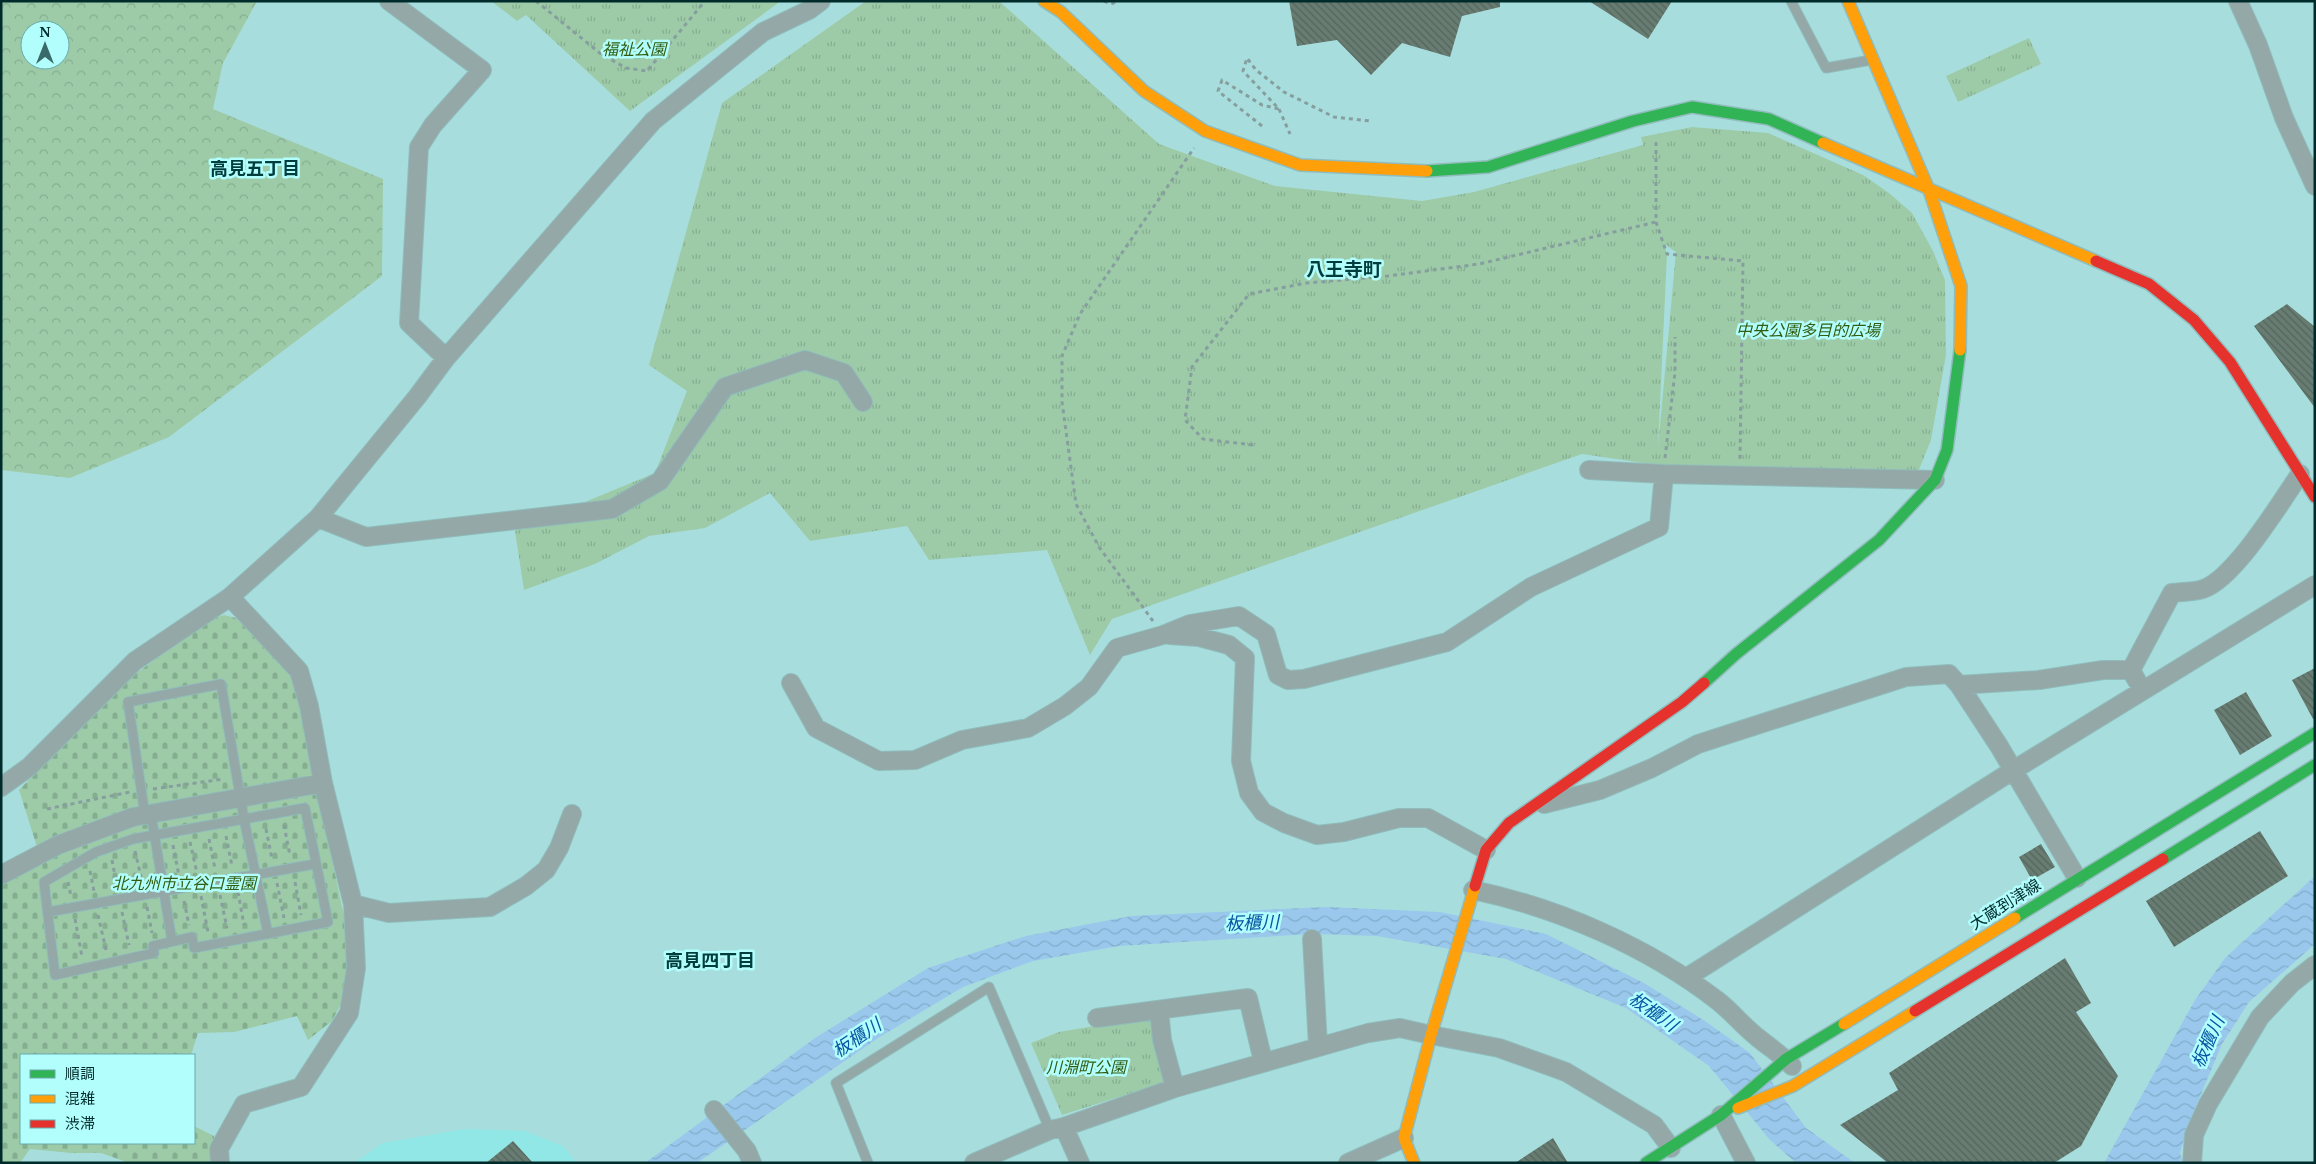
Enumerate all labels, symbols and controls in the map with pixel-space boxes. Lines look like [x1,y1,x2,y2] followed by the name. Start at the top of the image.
[20,20,70,70] north arrow
[39,22,51,41] text: N
[602,38,668,60] park label: 福祉公園
[210,156,300,180] district label: 高見五丁目
[1306,256,1382,282] district label: 八王寺町
[1736,319,1882,341] park label: 中央公園多目的広場
[112,872,258,894] park label: 北九州市立谷口霊園
[1965,873,2045,935] street label: 大蔵到津線
[1225,909,1281,935] water label: 板櫃川
[665,948,755,972] district label: 高見四丁目
[1625,986,1684,1038] water label: 板櫃川
[2185,1010,2230,1071] water label: 板櫃川
[827,1011,887,1062] water label: 板櫃川
[20,1054,195,1144] legend
[1046,1056,1128,1078] park label: 川淵町公園
[65,1063,95,1083] text: 順調
[65,1088,95,1108] text: 混雑
[65,1113,95,1133] text: 渋滞

